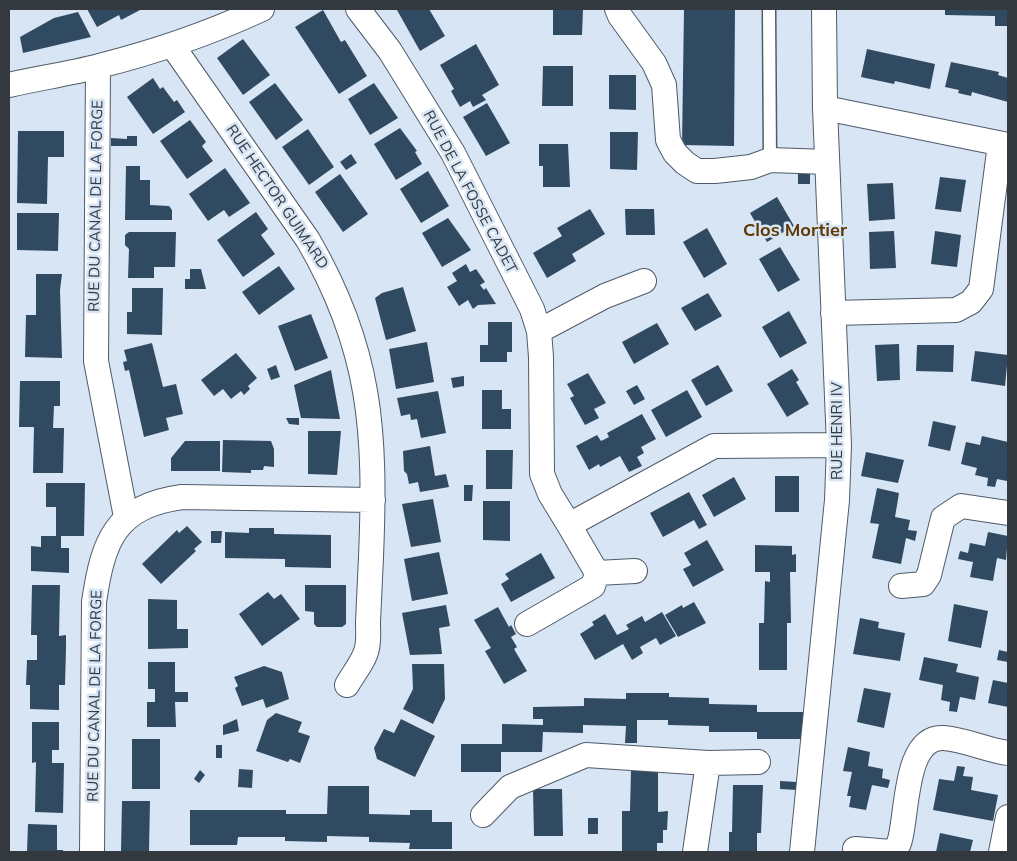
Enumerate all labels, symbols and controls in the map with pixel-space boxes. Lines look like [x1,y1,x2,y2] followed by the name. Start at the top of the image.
[85,100,107,312] street label: RUE DU CANAL DE LA FORGE
[419,107,521,277] street label: RUE DE LA FOSSE CADET
[222,122,332,272] street label: RUE HECTOR GUIMARD
[743,220,847,242] district label: Clos Mortier
[828,382,846,480] street label: RUE HENRI IV
[84,590,106,802] street label: RUE DU CANAL DE LA FORGE

